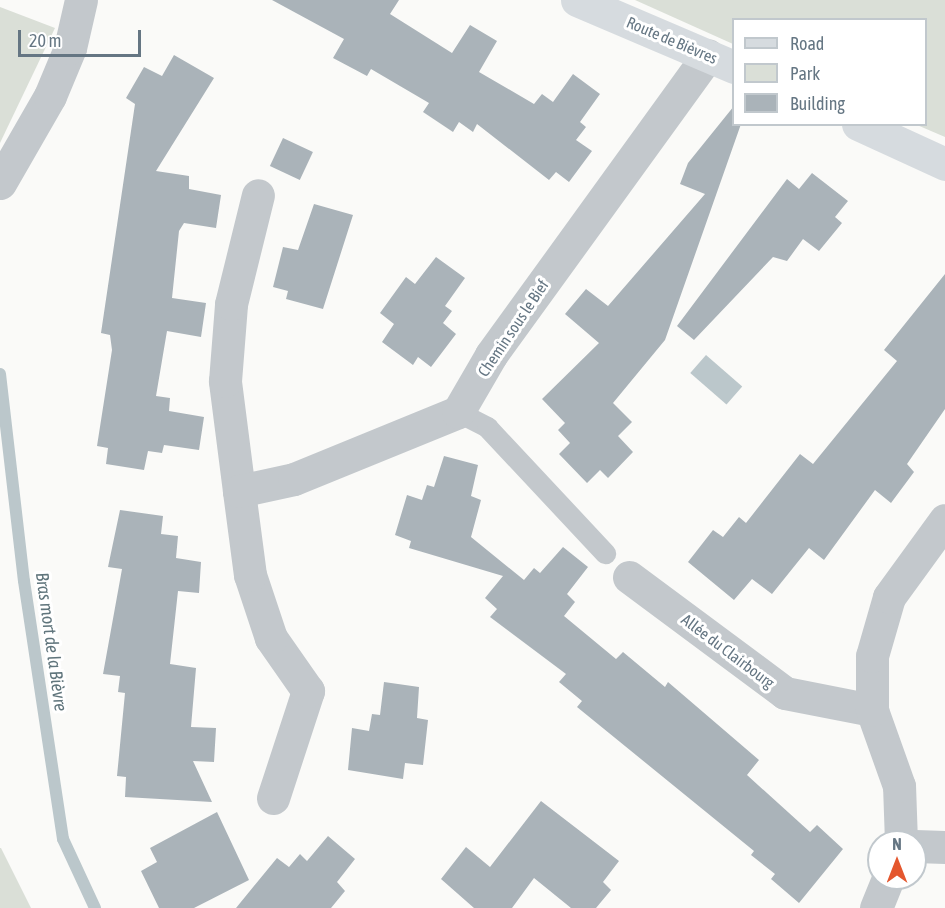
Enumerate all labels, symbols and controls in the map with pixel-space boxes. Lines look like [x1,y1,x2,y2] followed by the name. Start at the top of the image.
[624,12,720,68] street label: Route de Bièvres
[21,18,144,56] scale bar
[732,18,927,126] legend
[29,30,61,51] text: 20 m
[790,33,824,54] text: Road
[790,63,820,84] text: Park
[790,93,845,114] text: Building
[474,276,552,380] street label: Chemin sous le Bief
[31,571,71,713] water label: Bras mort de la Bièvre
[678,610,778,692] street label: Allée du Clairbourg
[867,830,927,890] north arrow
[892,835,902,853] text: N

